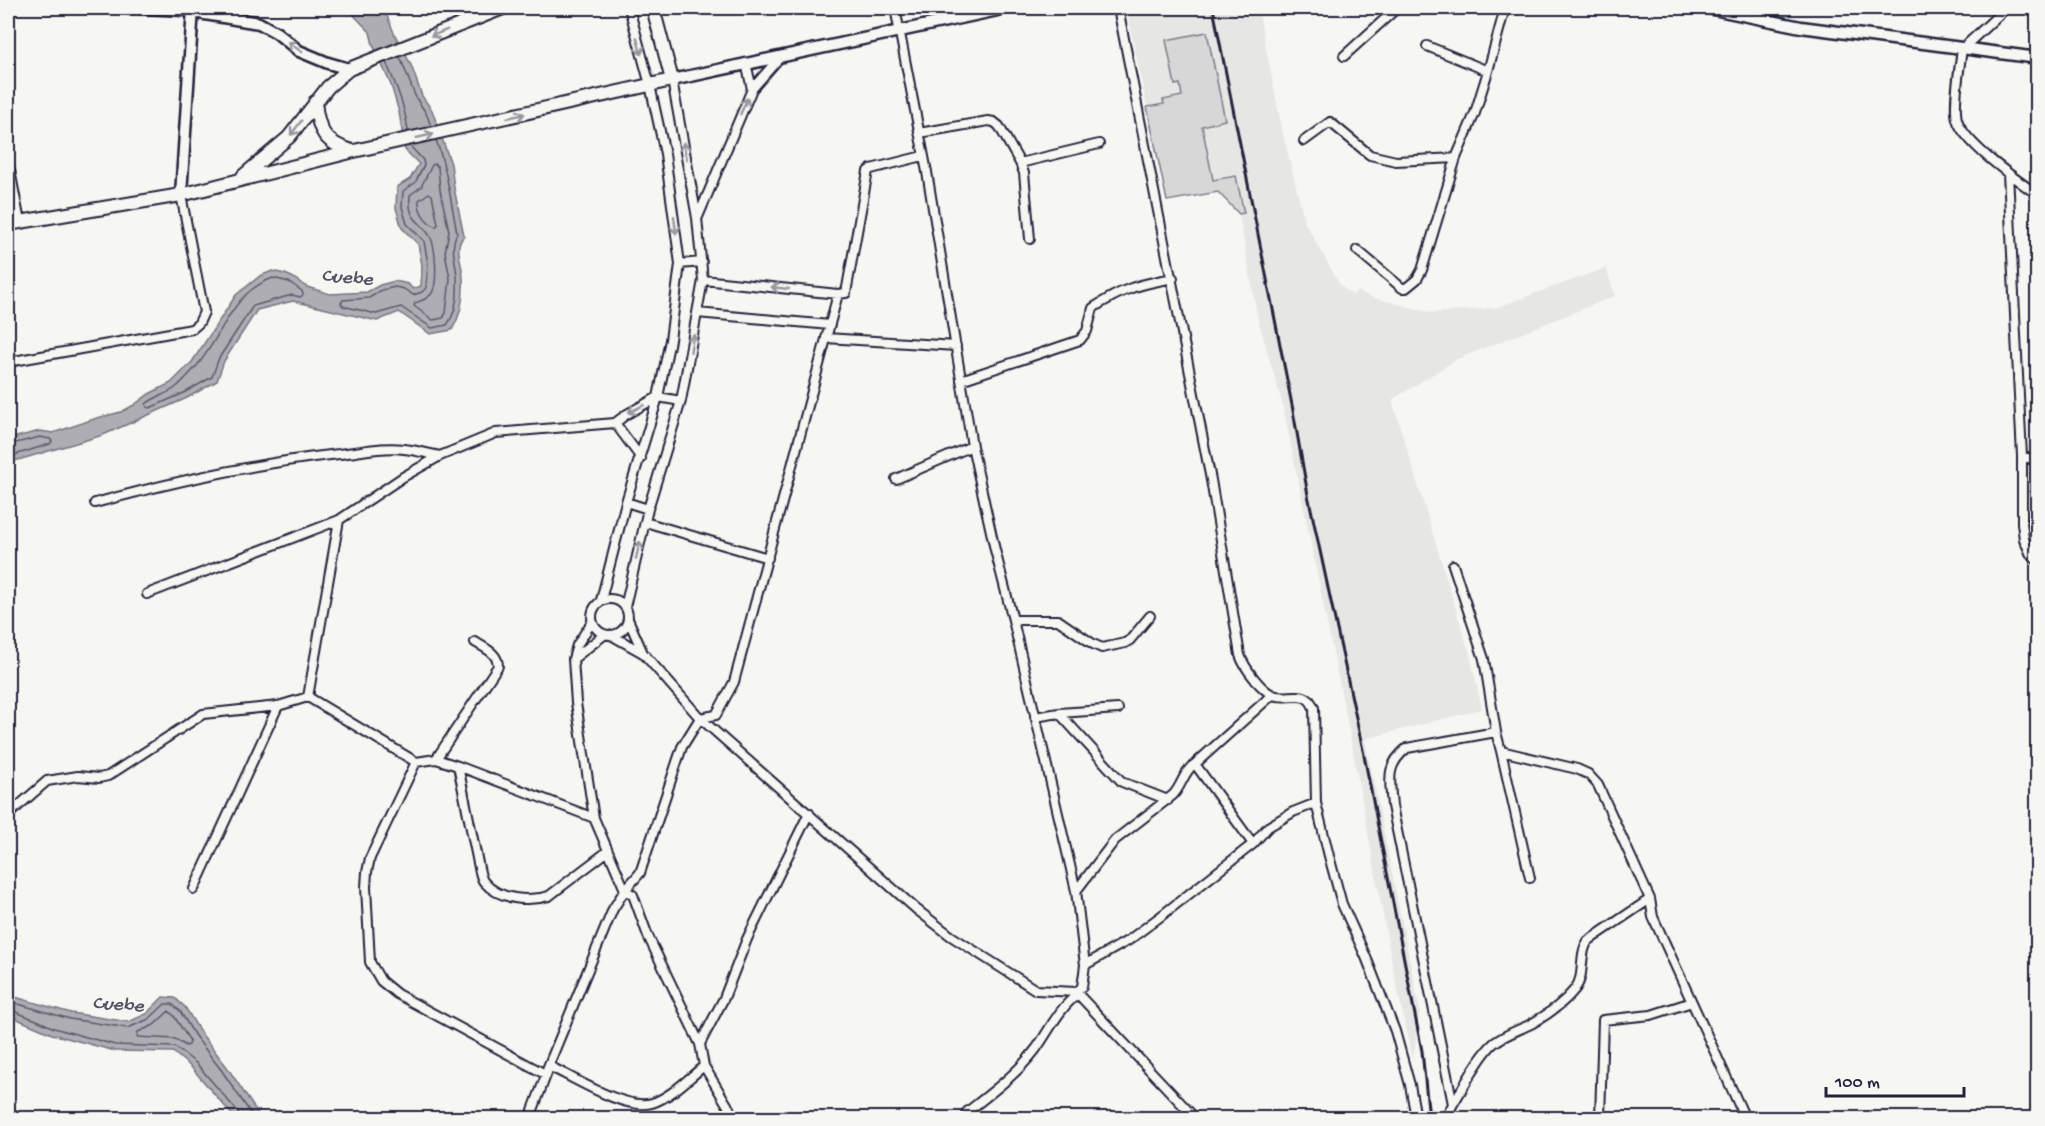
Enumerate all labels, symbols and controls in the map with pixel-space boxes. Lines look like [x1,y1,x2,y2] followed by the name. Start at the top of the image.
[430,28,448,39] one-way arrow
[634,36,646,55] one-way arrow
[287,41,304,53] one-way arrow
[739,98,751,116] one-way arrow
[506,109,525,121] one-way arrow
[290,120,303,136] one-way arrow
[414,130,434,141] one-way arrow
[679,141,690,161] one-way arrow
[670,215,681,234] one-way arrow
[320,265,374,293] water label: Cuebe
[771,282,790,293] one-way arrow
[686,334,697,354] one-way arrow
[628,404,646,415] one-way arrow
[633,541,645,560] one-way arrow
[92,993,145,1019] water label: Cuebe
[1826,1060,1964,1098] scale bar
[1834,1073,1880,1094] text: 100 m

